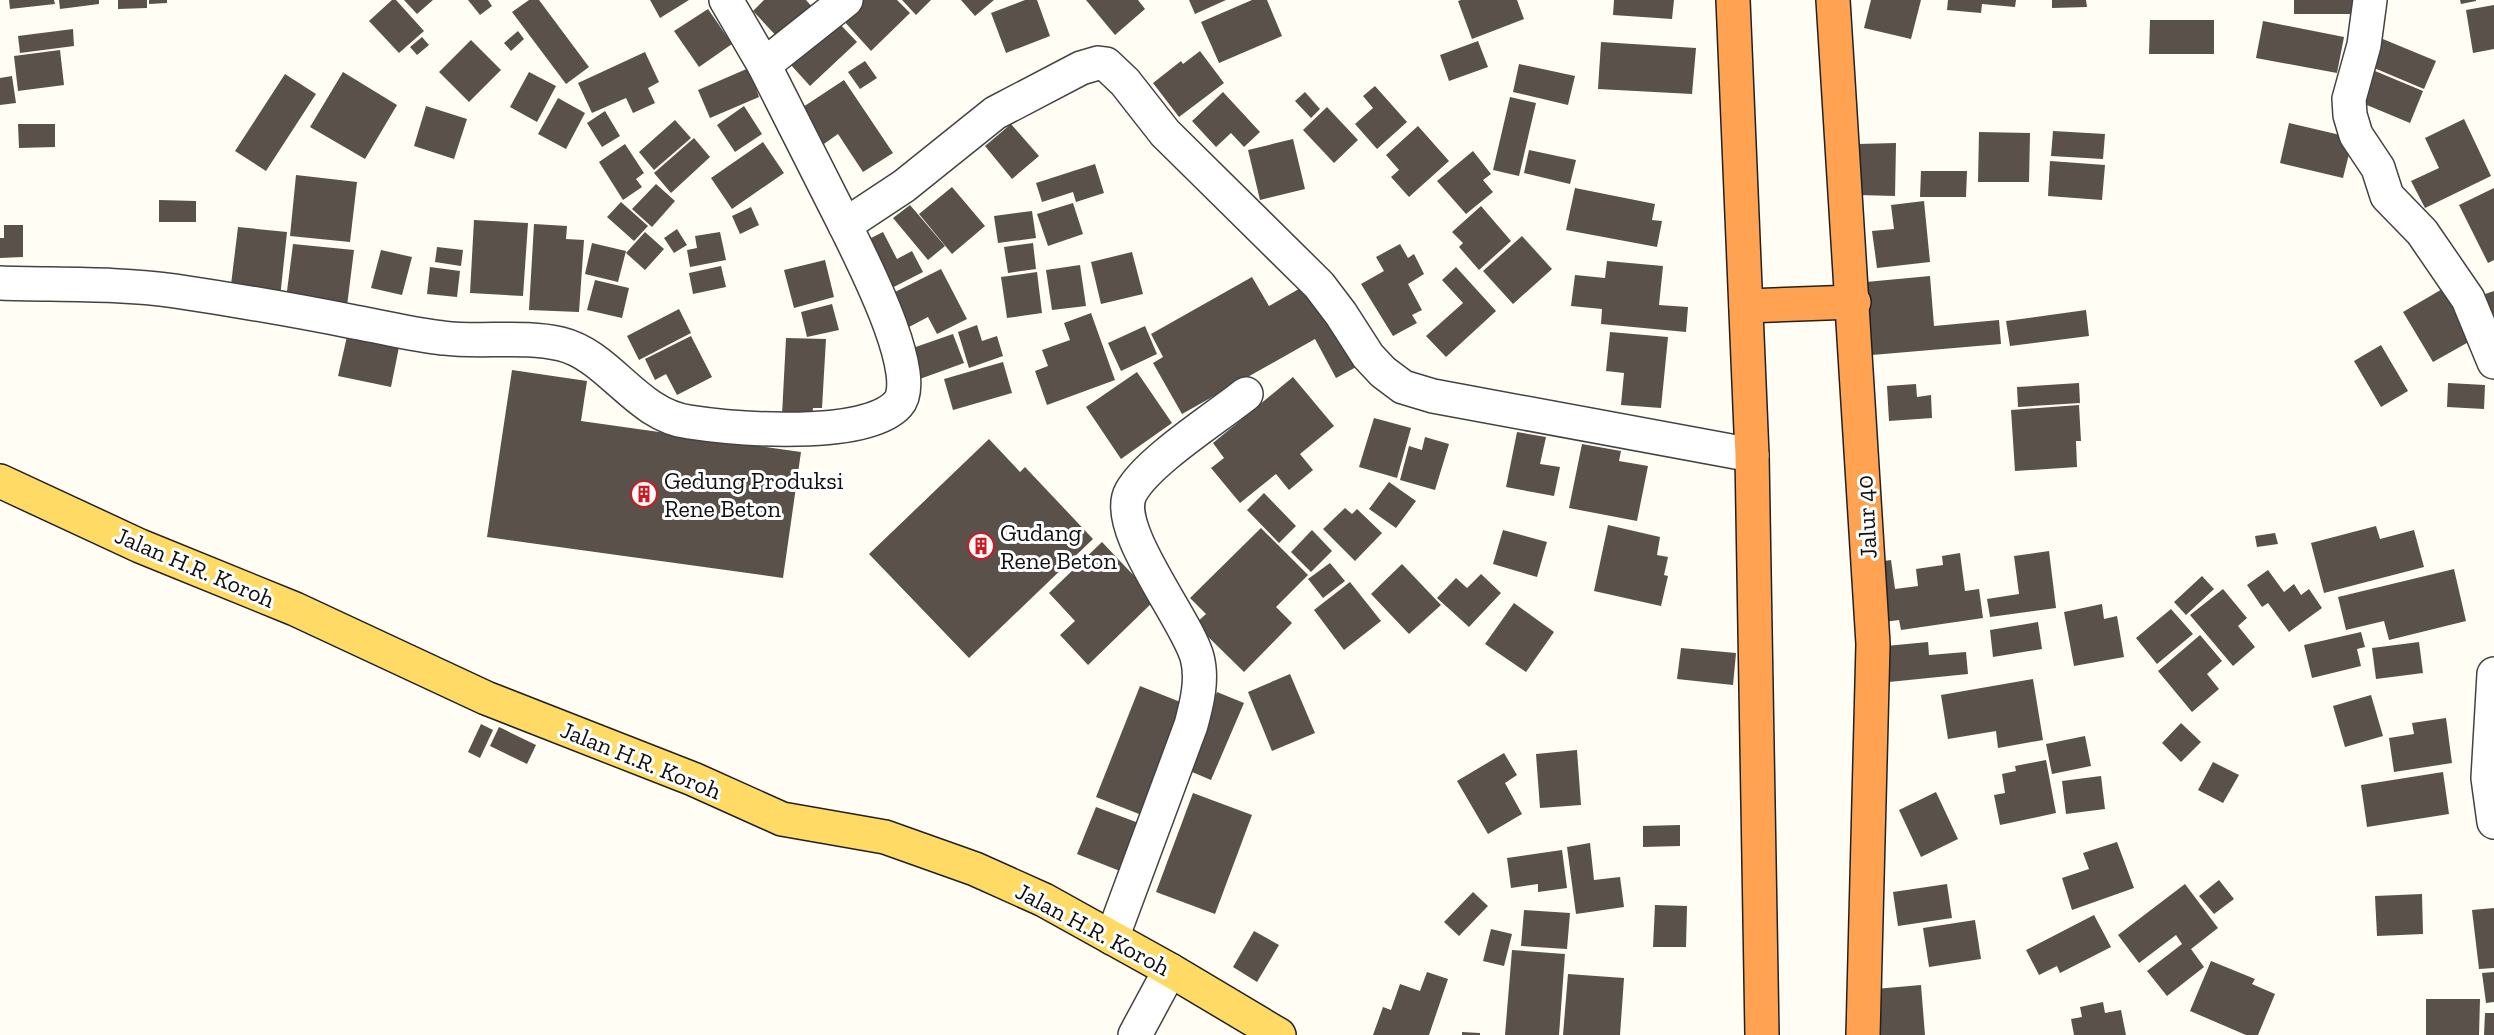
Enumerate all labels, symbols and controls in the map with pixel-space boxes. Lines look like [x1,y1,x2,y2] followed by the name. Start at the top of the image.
[664,466,844,523] place label: Gedung Produksi Rene Beton
[1849,474,1883,560] street label: Jalur 40
[629,479,659,509] building icon: Gedung Produksi Rene Beton
[1000,518,1117,575] place label: Gudang Rene Beton
[111,520,280,614] street label: Jalan H.R. Koroh
[966,531,996,561] building icon: Gudang Rene Beton
[556,715,726,806] street label: Jalan H.R. Koroh
[1011,876,1176,982] street label: Jalan H.R. Koroh

